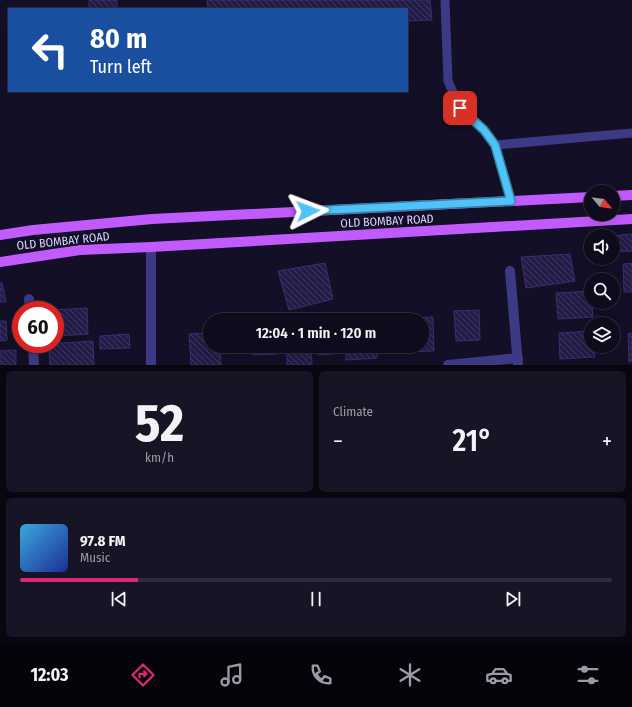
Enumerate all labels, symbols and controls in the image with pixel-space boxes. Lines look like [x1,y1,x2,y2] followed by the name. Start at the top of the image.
[90,22,147,55] text: 80 m
[24,24,76,76] icon: left
[90,56,152,78] text: Turn left
[443,91,477,125] pin
[449,97,471,119] icon: arrive
[584,185,620,221] north arrow
[584,185,620,353] map controls
[287,190,329,232] position arrow
[340,212,434,230] street label: OLD BOMBAY ROAD
[16,229,110,253] street label: OLD BOMBAY ROAD
[584,229,620,265] button: sound
[584,273,620,309] button: search
[12,301,64,353] speed limit sign: 60
[584,317,620,353] button: layers
[256,324,376,342] text: 12:04 · 1 min · 120 m
[135,392,184,455] text: 52
[333,404,373,419] text: Climate
[453,423,492,459] text: 21°
[333,428,343,455] text: −
[602,428,612,455] text: +
[145,450,174,465] text: km/h
[80,532,126,550] text: 97.8 FM
[80,550,110,565] text: Music
[108,588,130,610] icon: previous
[305,588,327,610] icon: pause
[502,588,524,610] icon: next
[129,661,157,689] icon: directions
[218,661,246,689] icon: music
[307,661,335,689] icon: phone
[396,661,424,689] icon: climate
[485,661,513,689] icon: car
[574,661,602,689] icon: filters
[30,664,69,686] text: 12:03

